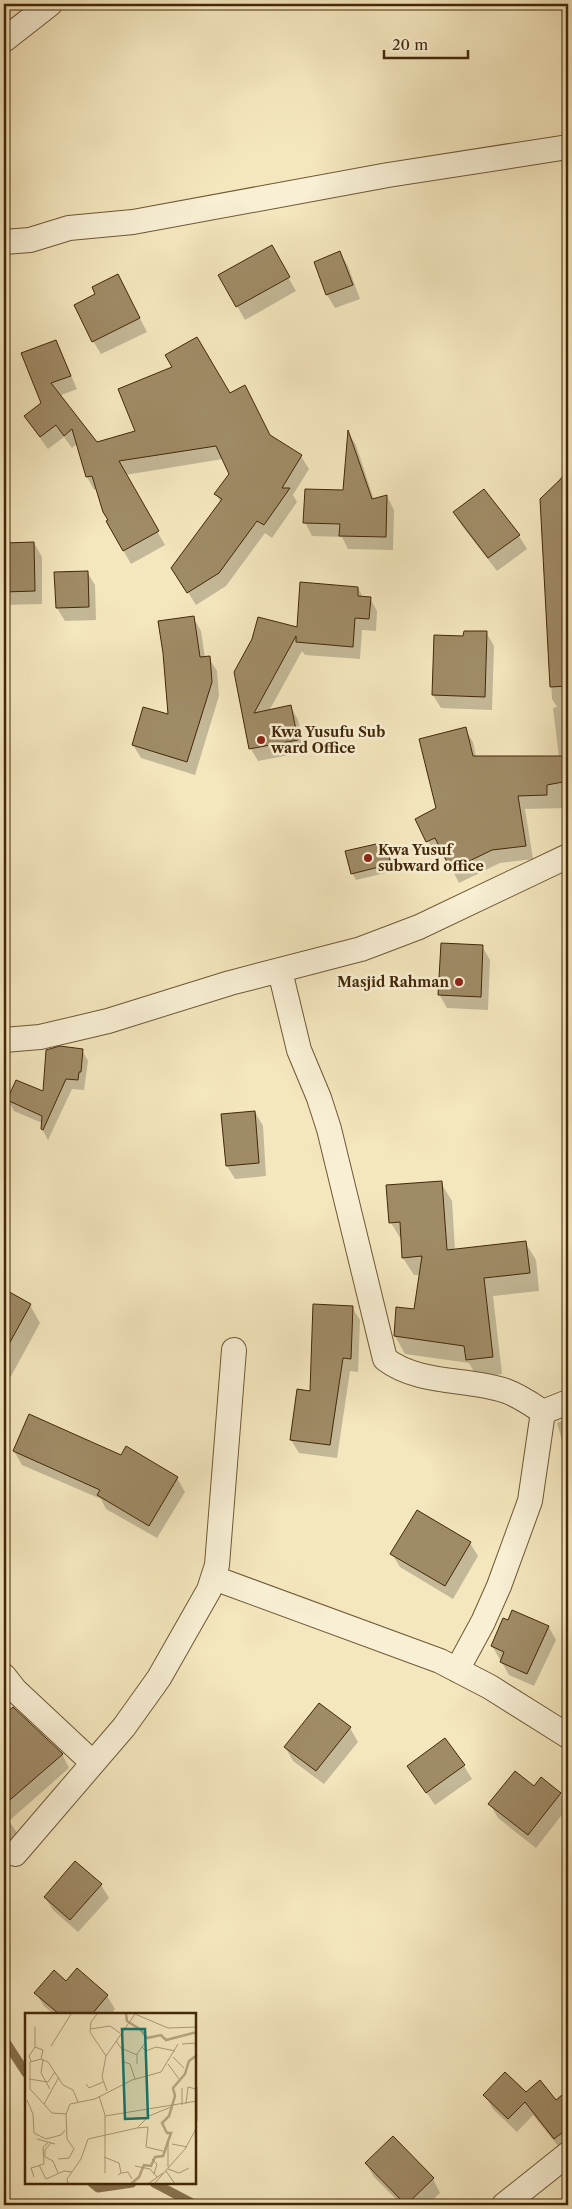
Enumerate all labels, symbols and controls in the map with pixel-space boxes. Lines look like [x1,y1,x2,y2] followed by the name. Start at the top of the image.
[384,28,468,60] scale bar
[392,35,428,54] text: 20 m
[270,723,385,757] place label: Kwa Yusufu Sub ward Office
[255,734,267,746] marker: Kwa Yusufu Sub ward Office
[378,841,484,875] place label: Kwa Yusuf subward office
[362,852,374,864] marker: Kwa Yusuf subward office
[337,973,449,991] place label: Masjid Rahman
[453,976,465,988] marker: Masjid Rahman
[25,2013,196,2184] inset map

